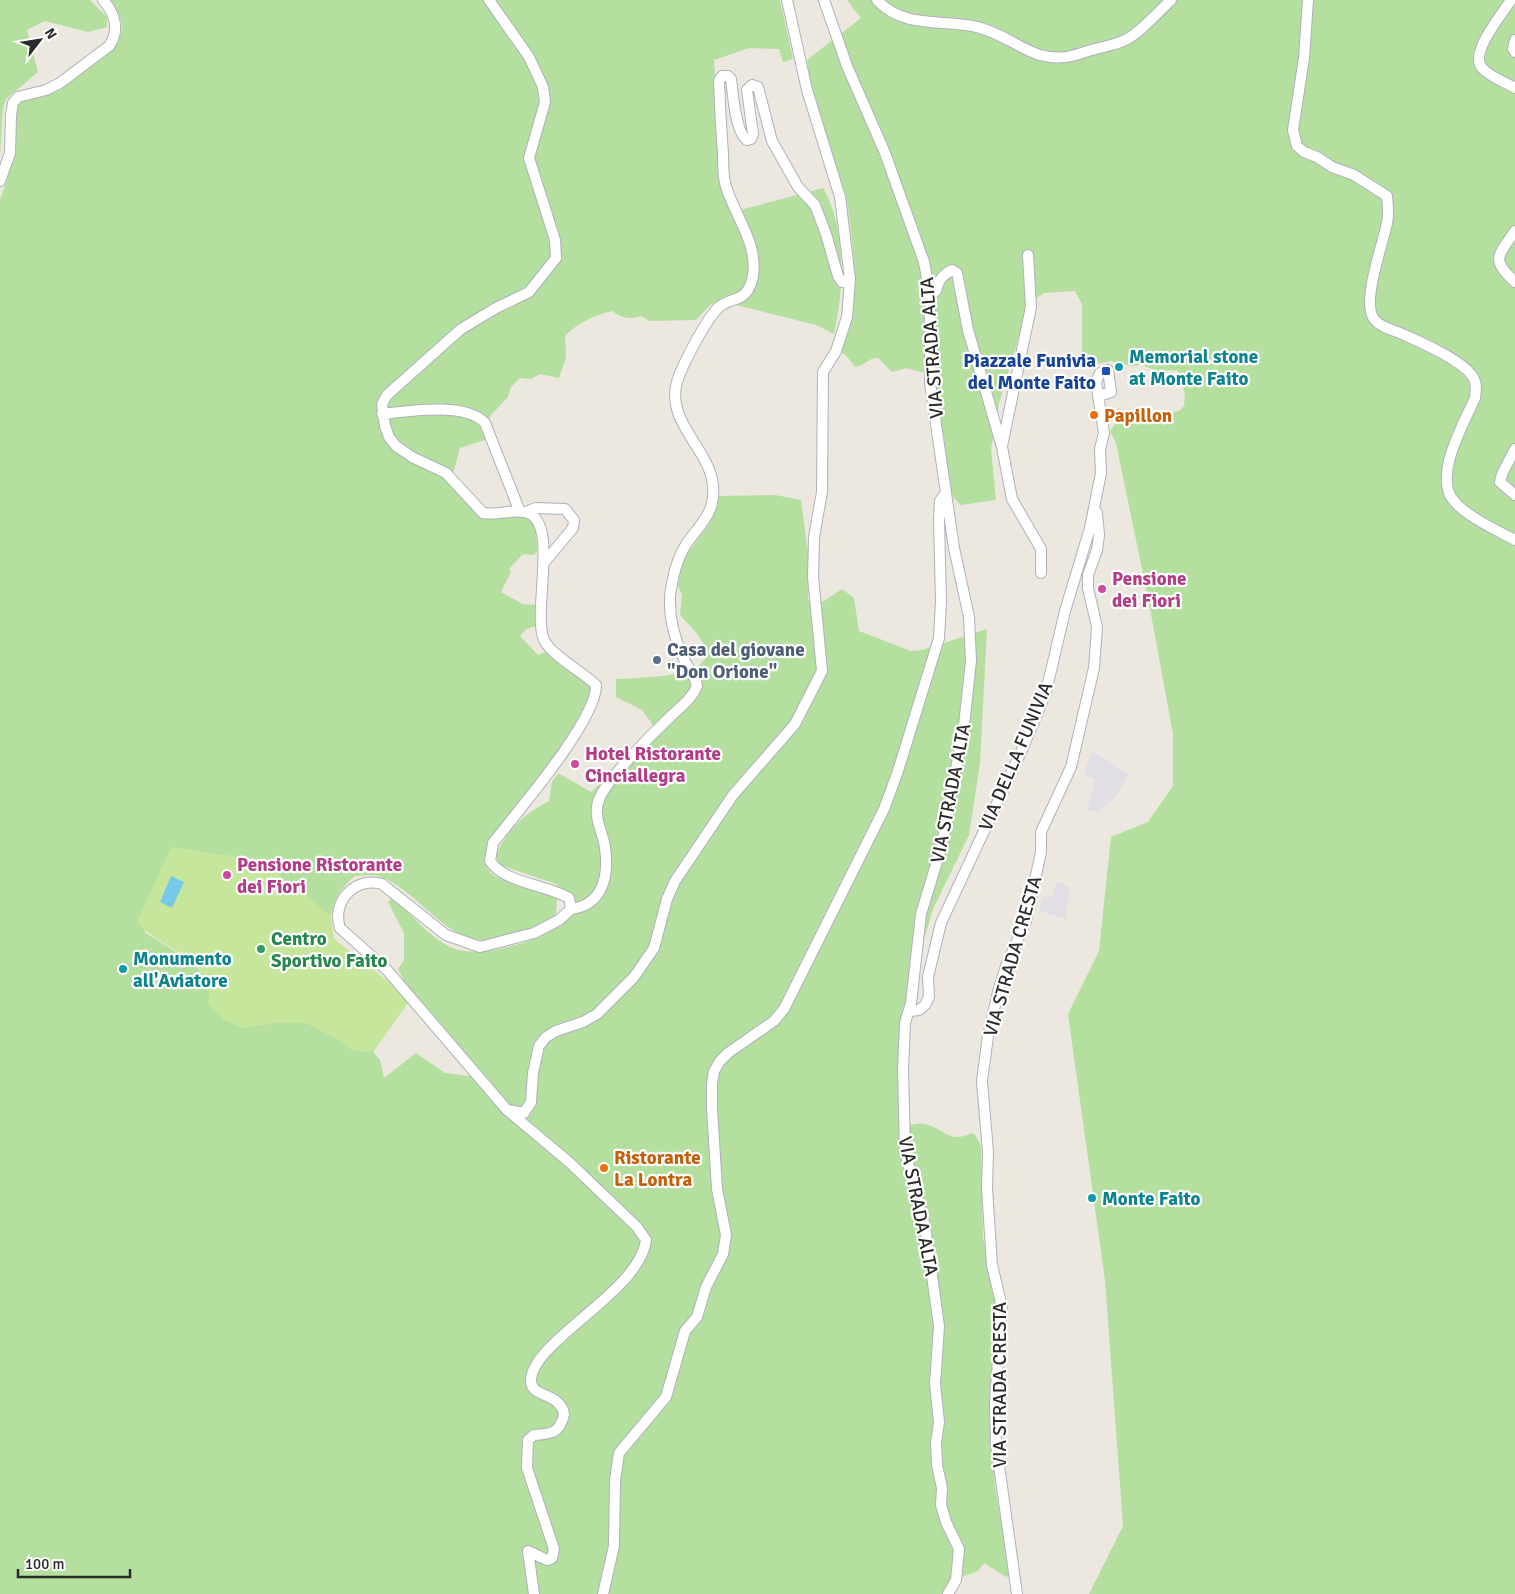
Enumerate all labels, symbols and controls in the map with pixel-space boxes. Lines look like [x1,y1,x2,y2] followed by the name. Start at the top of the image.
[15,15,65,65] north arrow
[41,25,61,42] text: N
[915,276,949,420] street label: VIA STRADA ALTA
[1129,345,1258,391] place label: Memorial stone at Monte Faito
[963,349,1096,395] place label: Piazzale Funivia del Monte Faito
[1113,361,1125,373] marker: Memorial stone at Monte Faito
[1100,365,1112,377] marker: Piazzale Funivia del Monte Faito
[1104,404,1172,428] place label: Papillon
[1088,409,1100,421] marker: Papillon
[1112,567,1187,613] place label: Pensione dei Fiori
[1096,583,1108,595] marker: Pensione dei Fiori
[667,638,805,684] place label: Casa del giovane "Don Orione"
[651,654,663,666] marker: Casa del giovane "Don Orione"
[974,678,1058,835] street label: VIA DELLA FUNIVIA
[926,721,976,865] street label: VIA STRADA ALTA
[585,742,721,788] place label: Hotel Ristorante Cinciallegra
[569,758,581,770] marker: Hotel Ristorante Cinciallegra
[237,853,402,899] place label: Pensione Ristorante dei Fiori
[221,869,233,881] marker: Pensione Ristorante dei Fiori
[979,873,1047,1039] street label: VIA STRADA CRESTA
[271,927,387,973] place label: Centro Sportivo Faito
[255,943,267,955] marker: Centro Sportivo Faito
[133,947,232,993] place label: Monumento all'Aviatore
[117,963,129,975] marker: Monumento all'Aviatore
[893,1134,943,1278] street label: VIA STRADA ALTA
[614,1146,701,1192] place label: Ristorante La Lontra
[598,1162,610,1174] marker: Ristorante La Lontra
[1102,1187,1201,1211] place label: Monte Faito
[1086,1192,1098,1204] marker: Monte Faito
[988,1302,1012,1468] street label: VIA STRADA CRESTA
[18,1546,130,1578] scale bar
[25,1555,65,1573] text: 100 m

